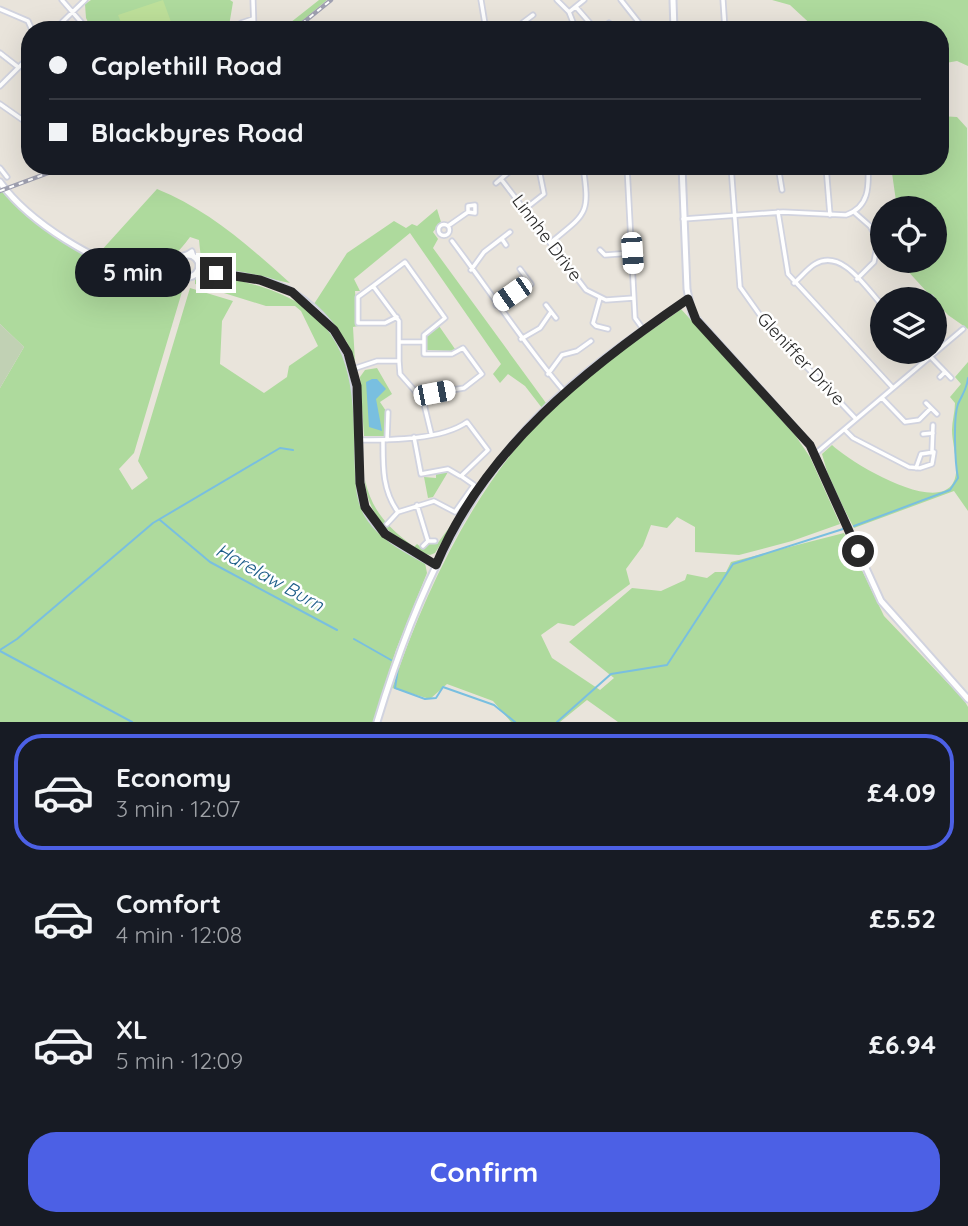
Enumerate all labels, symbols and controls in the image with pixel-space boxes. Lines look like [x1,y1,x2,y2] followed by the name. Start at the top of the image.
[91,49,282,82] text: Caplethill Road
[91,116,304,149] text: Blackbyres Road
[507,190,588,286] street label: Linnhe Drive
[870,196,947,364] map controls
[870,196,947,273] button: locate
[621,231,644,275] car
[76,248,192,298] callout: 5 min
[200,257,232,289] route end
[103,258,163,287] text: 5 min
[489,273,536,315] car
[870,287,947,364] button: layers
[752,307,850,410] street label: Gleniffer Drive
[412,379,457,407] car
[842,535,874,567] route start
[212,538,329,617] water label: Harelaw Burn
[32,761,95,824] icon: car
[116,761,231,794] text: Economy
[867,776,936,809] text: £4.09
[116,794,240,823] text: 3 min · 12:07
[32,887,95,950] icon: car
[116,887,221,920] text: Comfort
[870,902,936,935] text: £5.52
[116,920,242,949] text: 4 min · 12:08
[32,1013,95,1076] icon: car
[116,1013,148,1046] text: XL
[869,1028,936,1061] text: £6.94
[116,1046,243,1075] text: 5 min · 12:09
[28,1132,940,1212] button: Confirm

